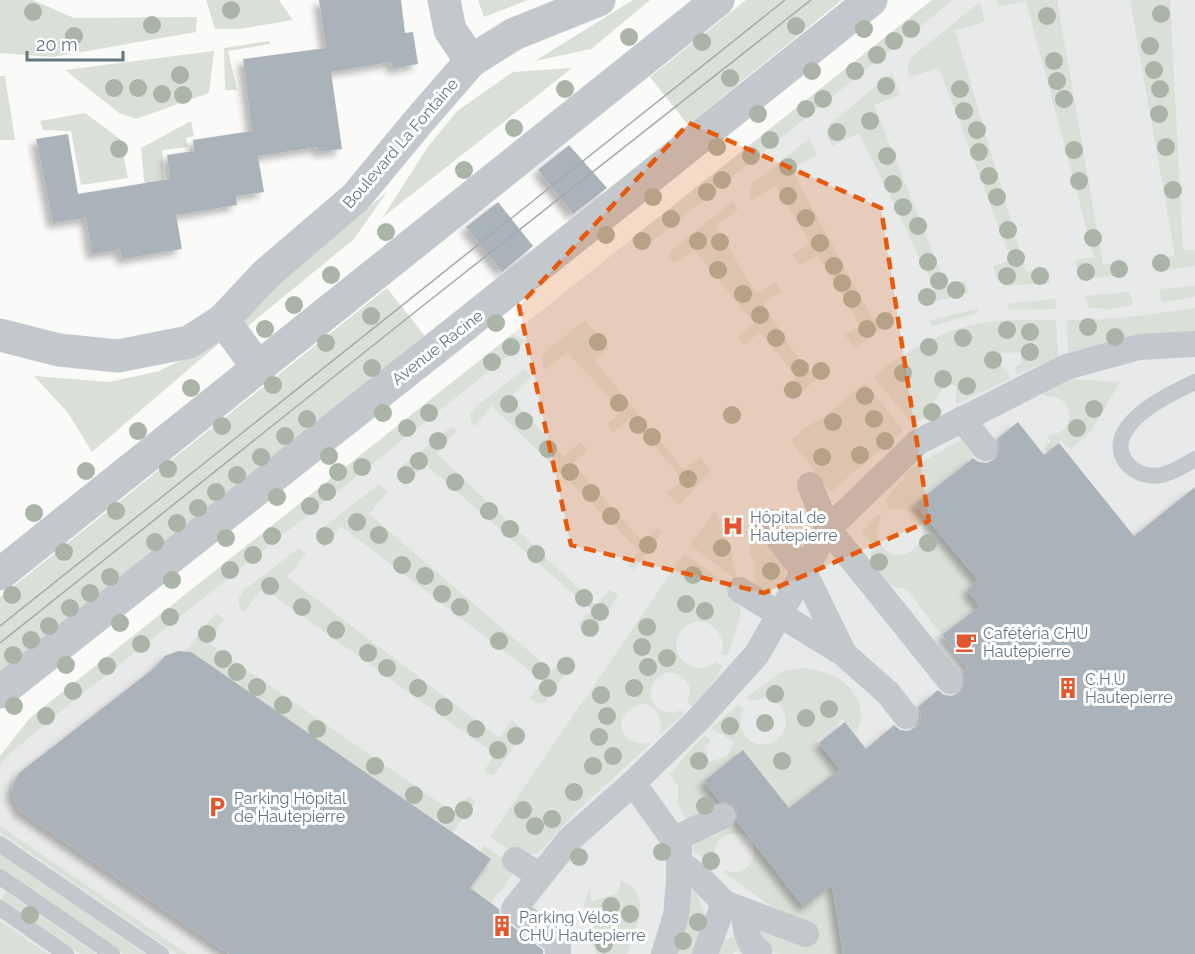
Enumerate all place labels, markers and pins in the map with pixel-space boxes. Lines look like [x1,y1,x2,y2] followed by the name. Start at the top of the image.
[750,508,838,545] place label: Hôpital de Hautepierre
[721,514,745,538] hospital icon: Hôpital de Hautepierre
[983,624,1088,661] place label: Cafétéria CHU Hautepierre
[954,630,978,654] cafe icon: Cafétéria CHU Hautepierre
[1085,670,1173,707] place label: C.H.U Hautepierre
[1056,676,1080,700] building icon: C.H.U Hautepierre
[234,789,347,826] place label: Parking Hôpital de Hautepierre
[205,795,229,819] parking icon: Parking Hôpital de Hautepierre
[519,908,646,945] place label: Parking Vélos CHU Hautepierre
[490,914,514,938] building icon: Parking Vélos CHU Hautepierre

